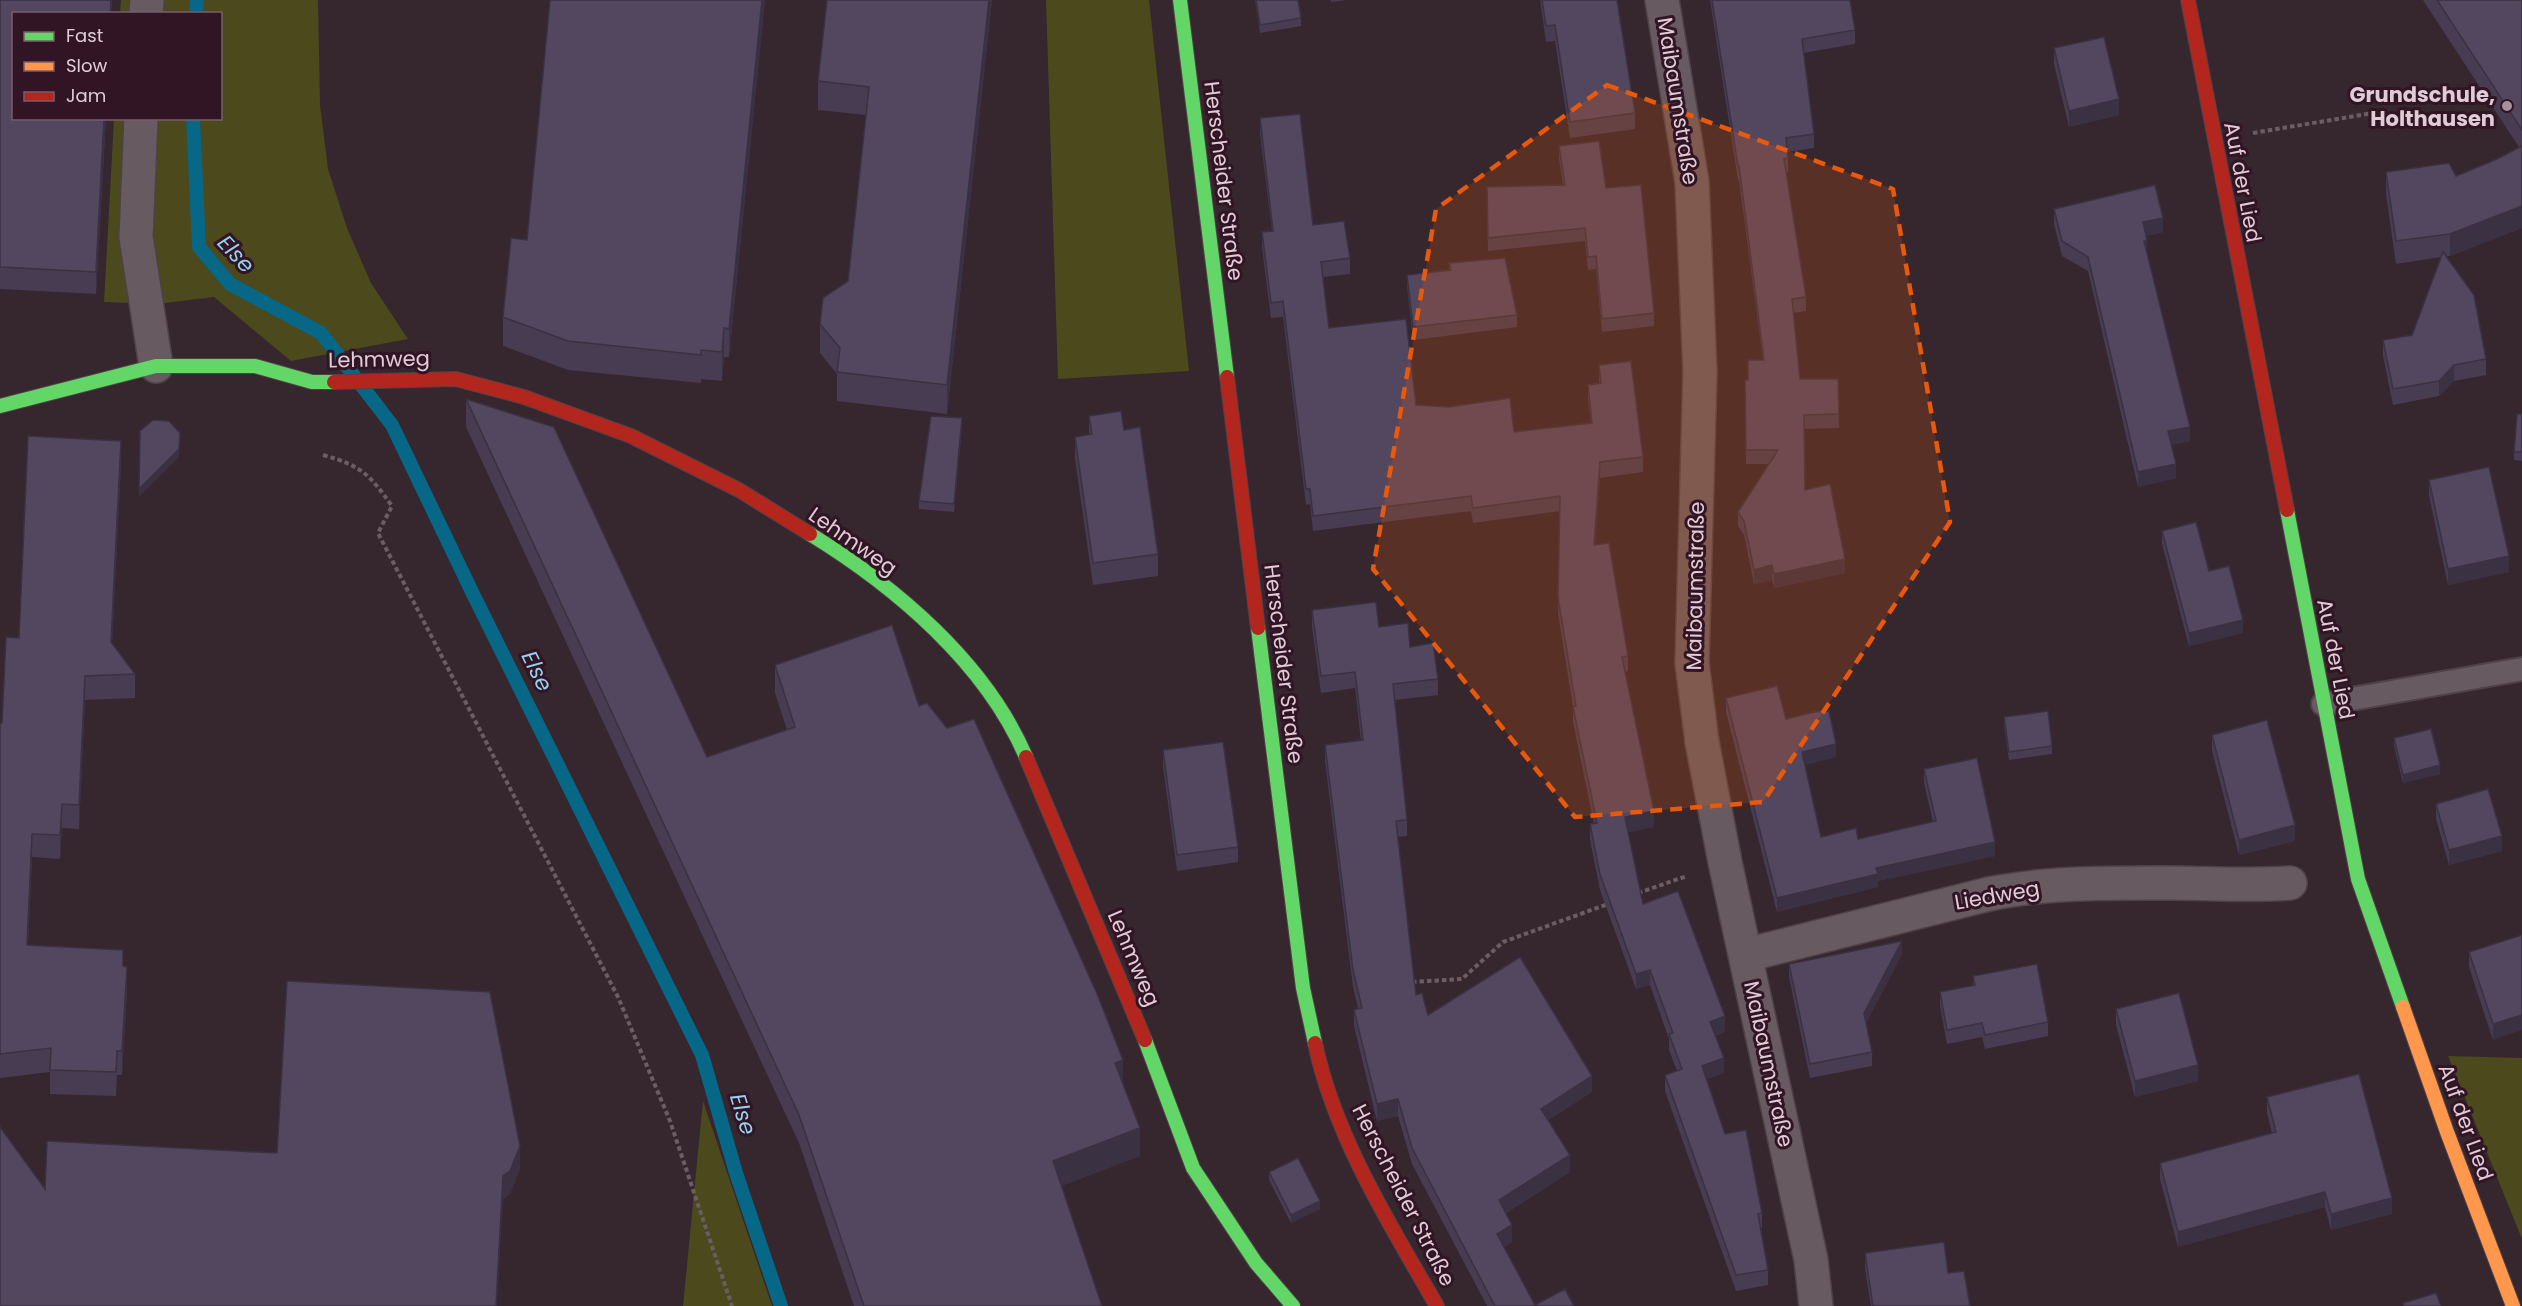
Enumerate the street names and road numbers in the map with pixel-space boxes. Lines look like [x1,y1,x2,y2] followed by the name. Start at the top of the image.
[1650,15,1706,187] street label: Maibaumstraße
[1197,80,1251,282] street label: Herscheider Straße
[2217,119,2269,245] street label: Auf der Lied
[328,344,430,374] street label: Lehmweg
[803,500,903,582] street label: Lehmweg
[1679,501,1711,671] street label: Maibaumstraße
[1257,563,1311,765] street label: Herscheider Straße
[2310,596,2362,722] street label: Auf der Lied
[1952,873,2042,917] street label: Liedweg
[1101,906,1167,1010] street label: Lehmweg
[1737,978,1801,1150] street label: Maibaumstraße
[2431,1060,2501,1184] street label: Auf der Lied
[1346,1099,1462,1291] street label: Herscheider Straße

